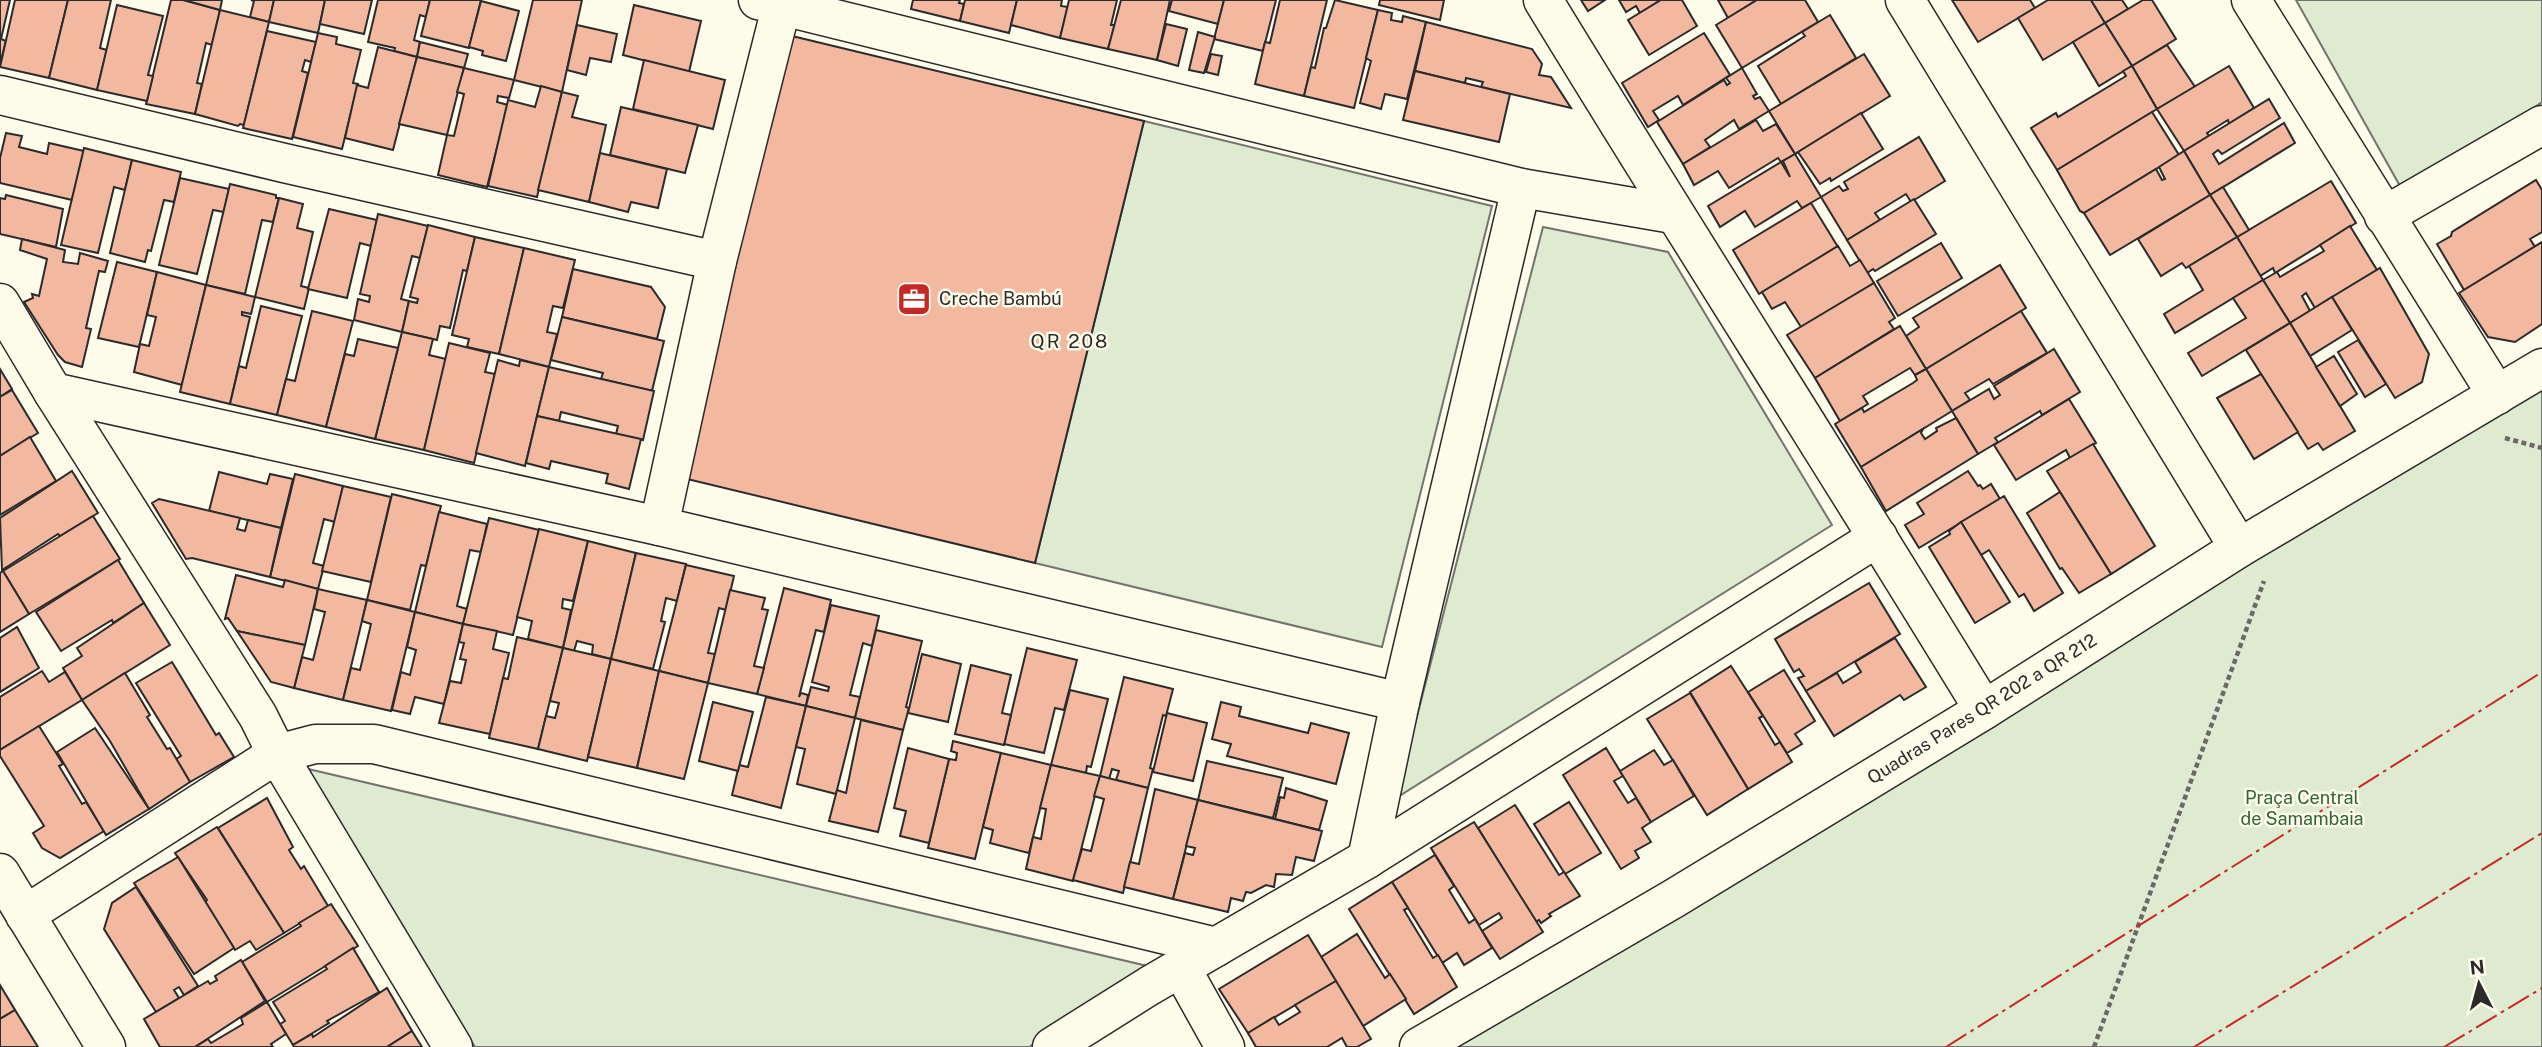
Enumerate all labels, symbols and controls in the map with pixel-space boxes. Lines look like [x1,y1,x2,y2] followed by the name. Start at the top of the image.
[895,280,933,318] office icon: Creche Bambú
[939,288,1062,309] place label: Creche Bambú
[1031,330,1109,352] district label: QR 208
[1863,629,2100,788] street label: Quadras Pares QR 202 a QR 212
[2240,787,2364,829] park label: Praça Central de Samambaia
[2444,949,2514,1019] north arrow
[2469,955,2486,979] text: N

